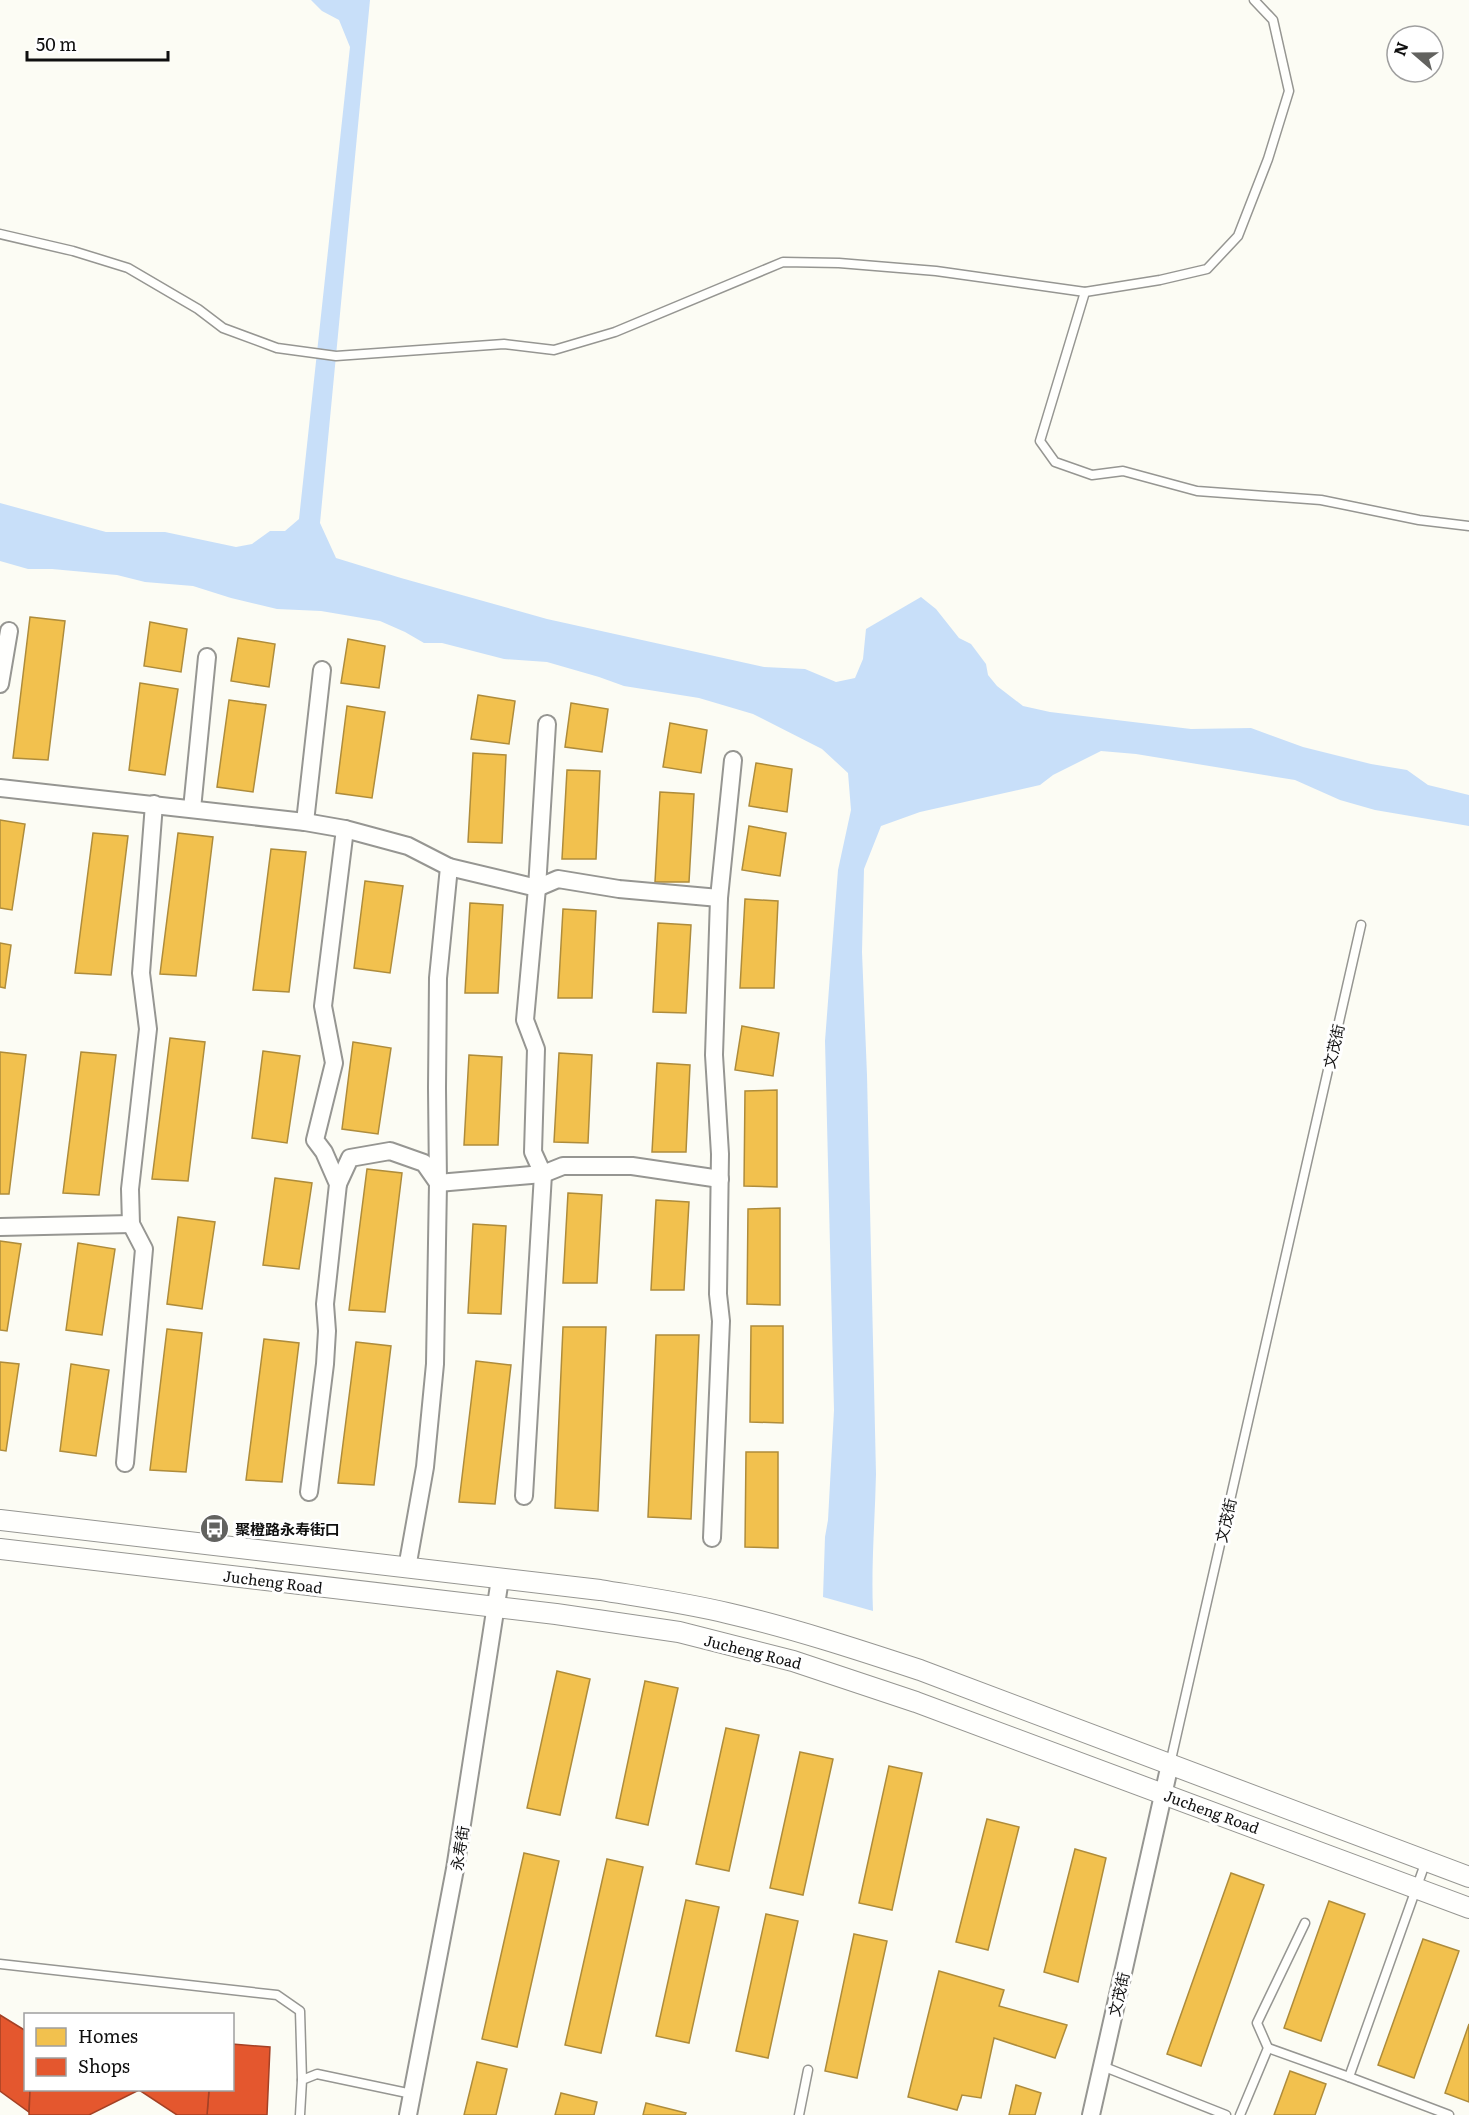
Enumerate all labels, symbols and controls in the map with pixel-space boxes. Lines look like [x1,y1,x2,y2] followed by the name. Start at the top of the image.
[27,24,168,62] scale bar
[1385,24,1445,84] north arrow
[36,30,77,57] text: 50 m
[1386,38,1414,59] text: N
[1317,1021,1349,1071] street label: 文茂街
[1209,1495,1241,1545] street label: 文茂街
[198,1512,230,1544] bus stop icon: 聚橙路永寿街口
[235,1517,340,1540] place label: 聚橙路永寿街口
[222,1563,324,1599] street label: Jucheng Road
[702,1628,804,1674] street label: Jucheng Road
[1161,1783,1263,1839] street label: Jucheng Road
[444,1824,474,1872] street label: 永寿街
[1102,1969,1134,2019] street label: 文茂街
[24,2013,234,2091] legend
[78,2022,138,2049] text: Homes
[78,2052,130,2079] text: Shops

